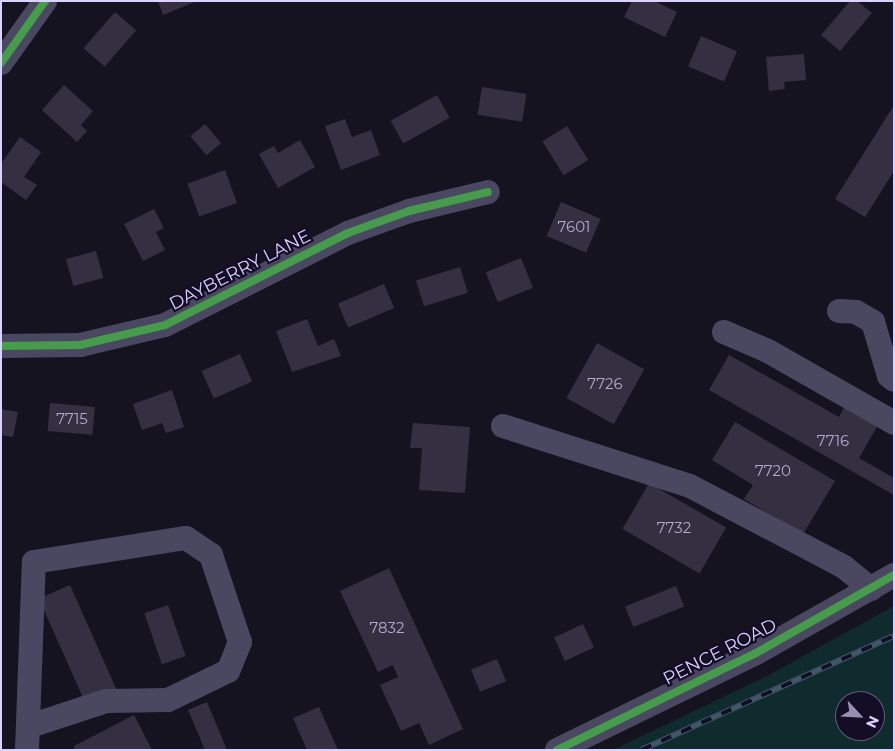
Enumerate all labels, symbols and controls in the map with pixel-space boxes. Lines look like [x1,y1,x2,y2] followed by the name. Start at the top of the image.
[557,218,591,236] house number: 7601
[166,225,314,315] street label: DAYBERRY LANE
[587,375,623,393] house number: 7726
[56,410,88,428] house number: 7715
[817,432,849,450] house number: 7716
[755,462,791,480] house number: 7720
[657,519,691,537] house number: 7732
[660,614,780,690] street label: PENCE ROAD
[369,619,405,637] house number: 7832
[835,691,885,741] north arrow
[862,713,883,731] text: N

